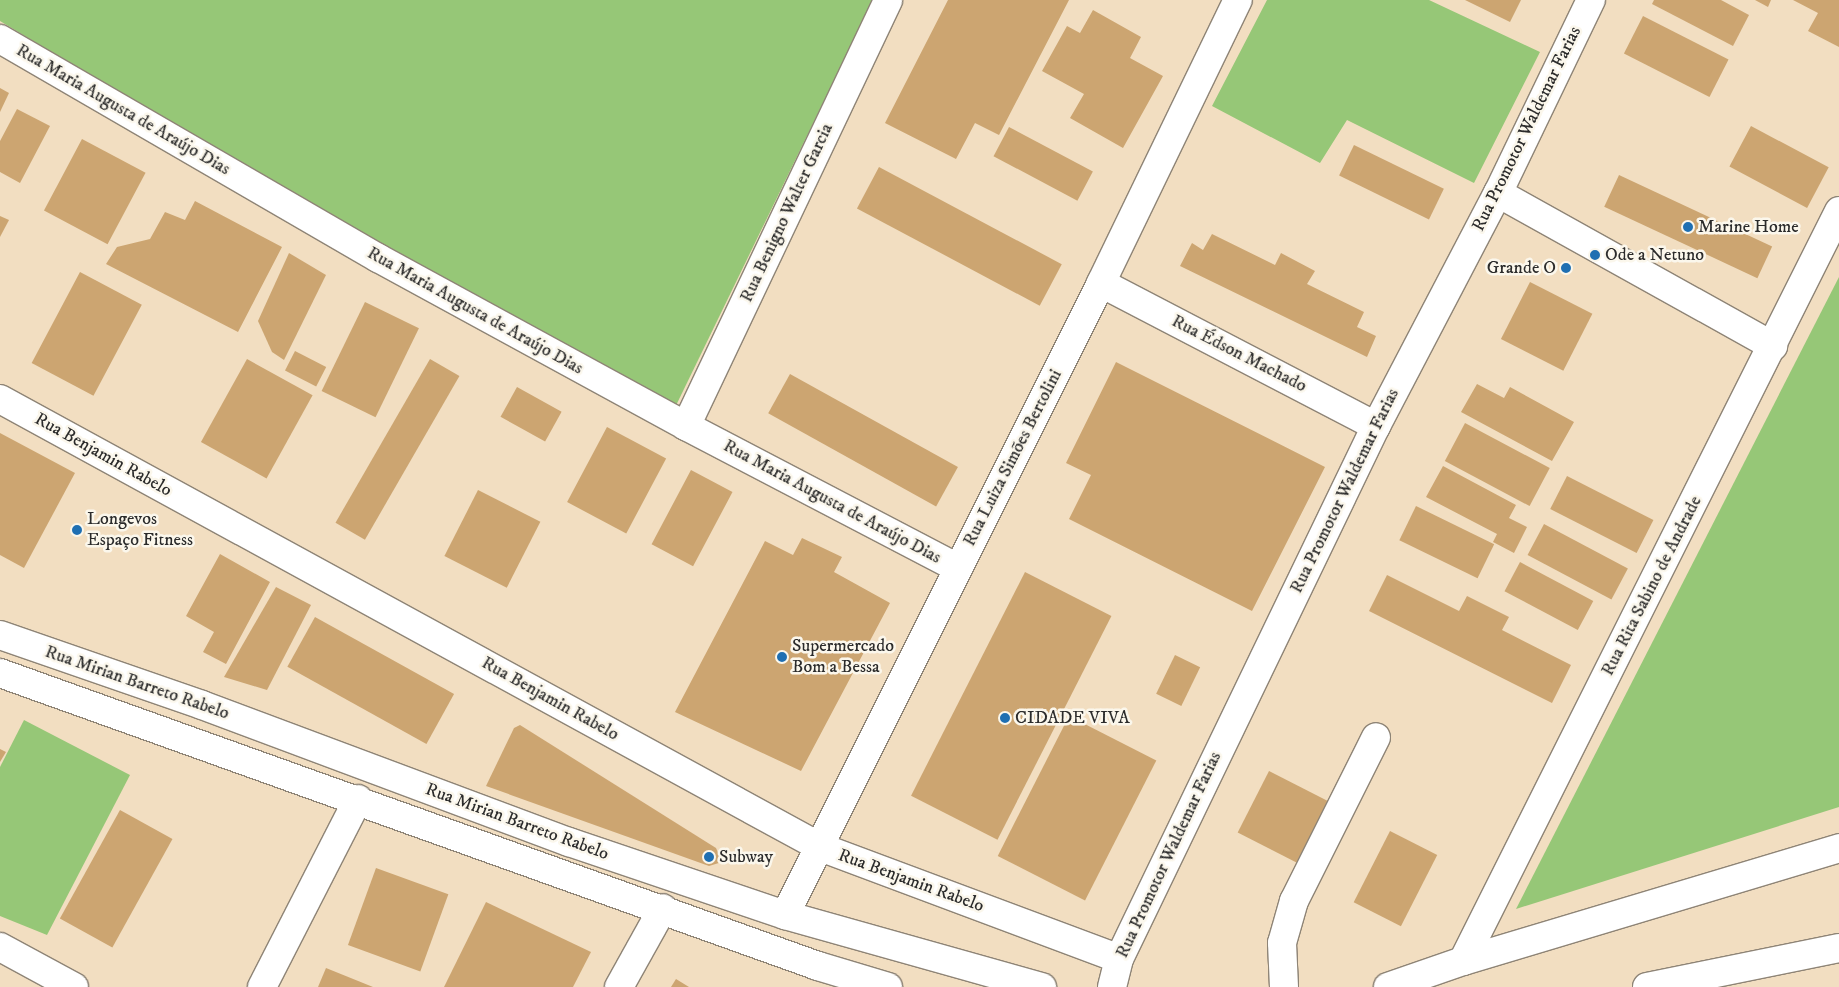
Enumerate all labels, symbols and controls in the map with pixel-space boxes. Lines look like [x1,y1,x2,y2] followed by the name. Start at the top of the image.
[1468,23,1586,235] street label: Rua Promotor Waldemar Farias
[12,40,234,180] street label: Rua Maria Augusta de Araújo Dias
[736,120,838,306] street label: Rua Benigno Walter Garcia
[1698,216,1799,238] place label: Marine Home
[1682,221,1694,233] marker: Marine Home
[363,243,587,379] street label: Rua Maria Augusta de Araújo Dias
[1605,244,1704,266] place label: Ode a Netuno
[1589,249,1601,261] marker: Ode a Netuno
[1487,257,1556,279] place label: Grande O
[1560,262,1572,274] marker: Grande O
[1168,311,1310,397] street label: Rua Édson Machado
[959,366,1067,550] street label: Rua Luiza Simões Bertolini
[1286,385,1404,597] street label: Rua Promotor Waldemar Farias
[31,408,175,502] street label: Rua Benjamin Rabelo
[719,435,945,569] street label: Rua Maria Augusta de Araújo Dias
[1597,492,1707,680] street label: Rua Rita Sabino de Andrade
[87,509,193,552] place label: Longevos Espaço Fitness
[71,524,83,536] marker: Longevos Espaço Fitness
[792,636,894,679] place label: Supermercado Bom a Bessa
[42,641,232,725] street label: Rua Mirian Barreto Rabelo
[776,651,788,663] marker: Supermercado Bom a Bessa
[478,652,622,746] street label: Rua Benjamin Rabelo
[1015,707,1130,729] place label: CIDADE VIVA
[999,712,1011,724] marker: CIDADE VIVA
[1112,748,1226,962] street label: Rua Promotor Waldemar Farias
[422,779,612,865] street label: Rua Mirian Barreto Rabelo
[835,845,987,917] street label: Rua Benjamin Rabelo
[719,846,773,868] place label: Subway
[703,851,715,863] marker: Subway

